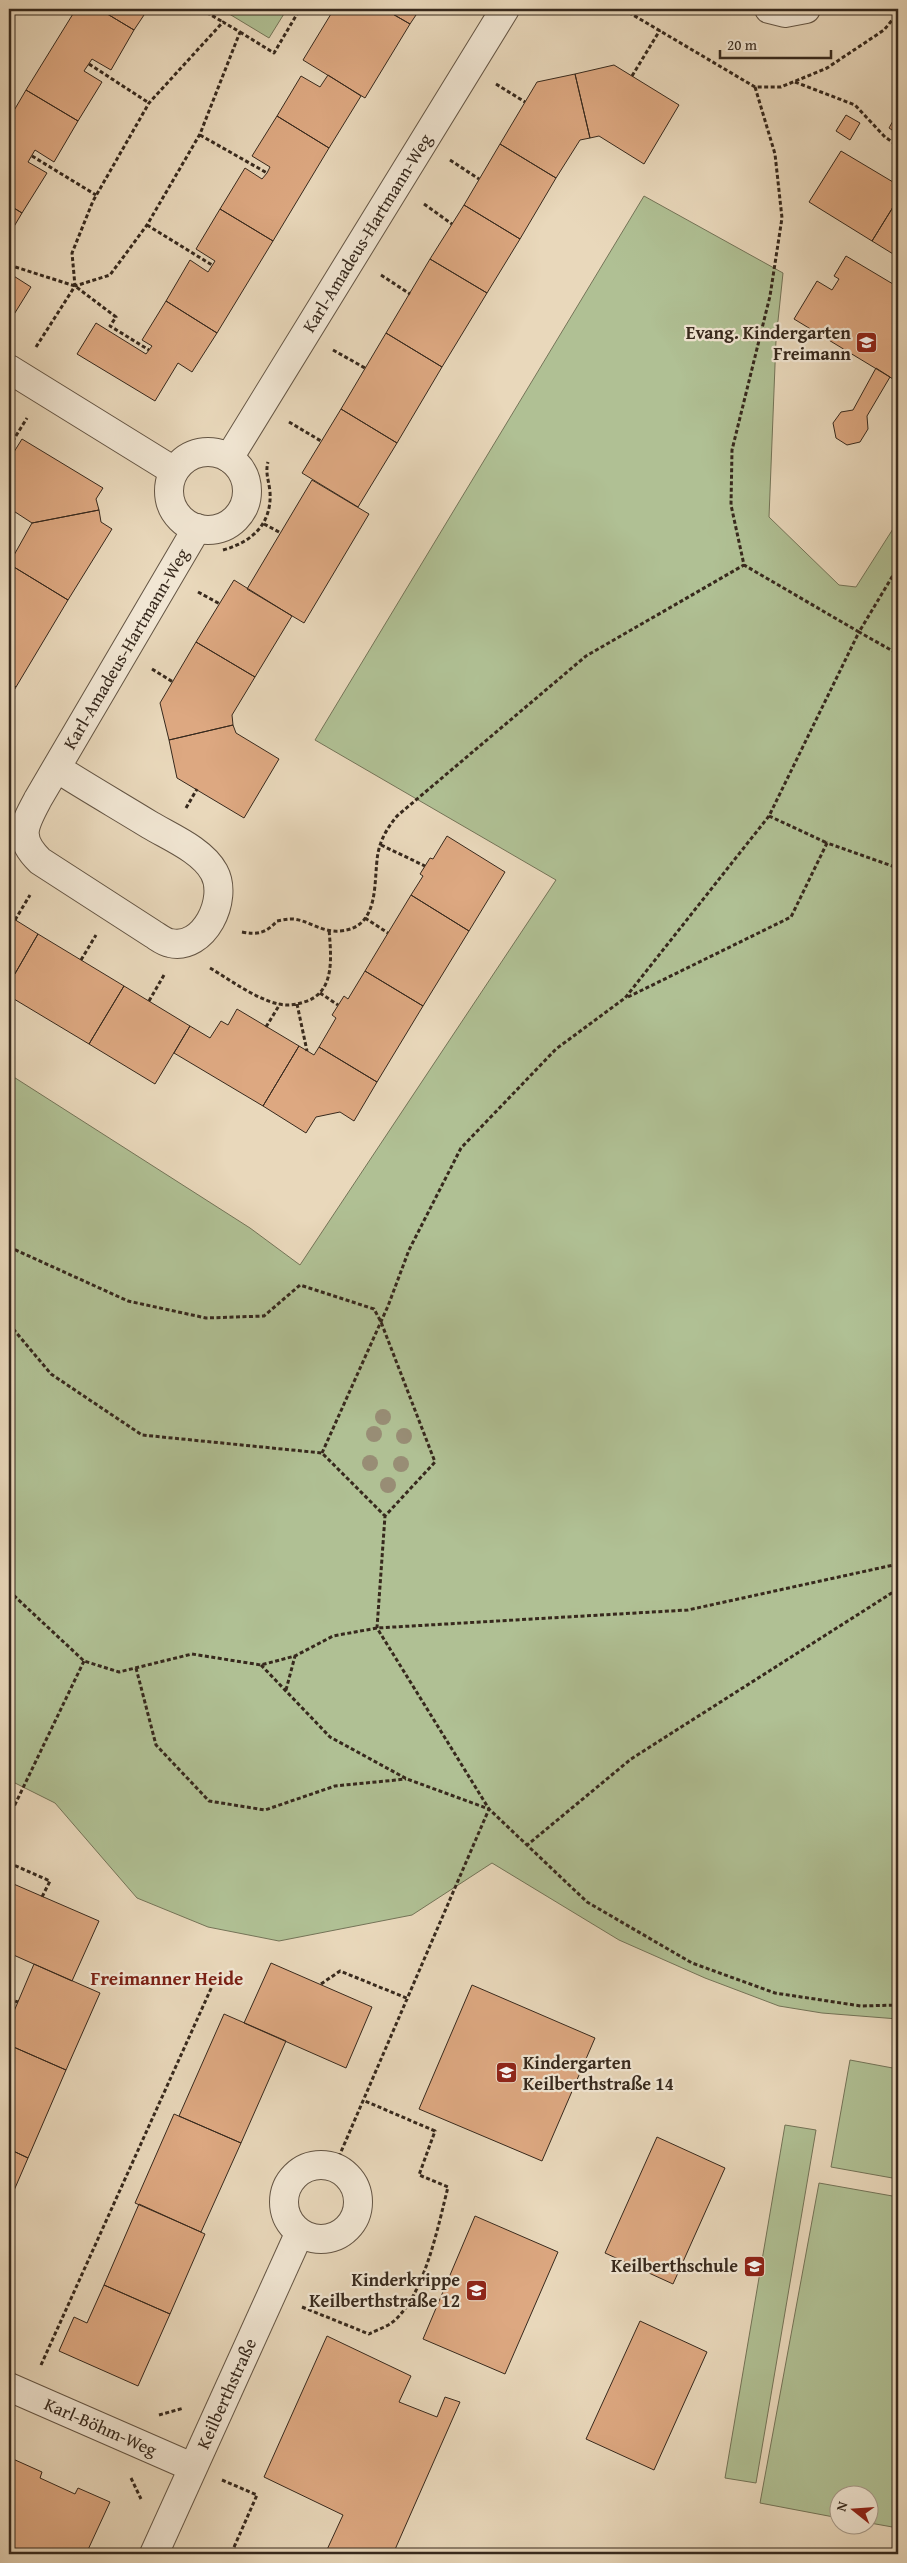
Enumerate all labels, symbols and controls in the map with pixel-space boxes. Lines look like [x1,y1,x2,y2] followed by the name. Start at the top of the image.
[720,28,831,60] scale bar
[727,34,758,55] text: 20 m
[295,128,438,337] street label: Karl-Amadeus-Hartmann-Weg
[686,319,851,367] place label: Evang. Kindergarten Freimann
[855,331,879,355] school or university icon: Evang. Kindergarten Freimann
[56,543,195,754] street label: Karl-Amadeus-Hartmann-Weg
[91,1964,243,1992] district label: Freimanner Heide
[523,2049,674,2097] place label: Kindergarten Keilberthstraße 14
[495,2061,519,2085] school or university icon: Kindergarten Keilberthstraße 14
[611,2252,738,2279] place label: Keilberthschule
[742,2254,766,2278] school or university icon: Keilberthschule
[309,2266,460,2314] place label: Kinderkrippe Keilberthstraße 12
[464,2278,488,2302] school or university icon: Kinderkrippe Keilberthstraße 12
[189,2334,263,2453] street label: Keilberthstraße
[40,2390,161,2463] street label: Karl-Böhm-Weg
[830,2486,880,2536] north arrow
[831,2498,853,2514] text: N

